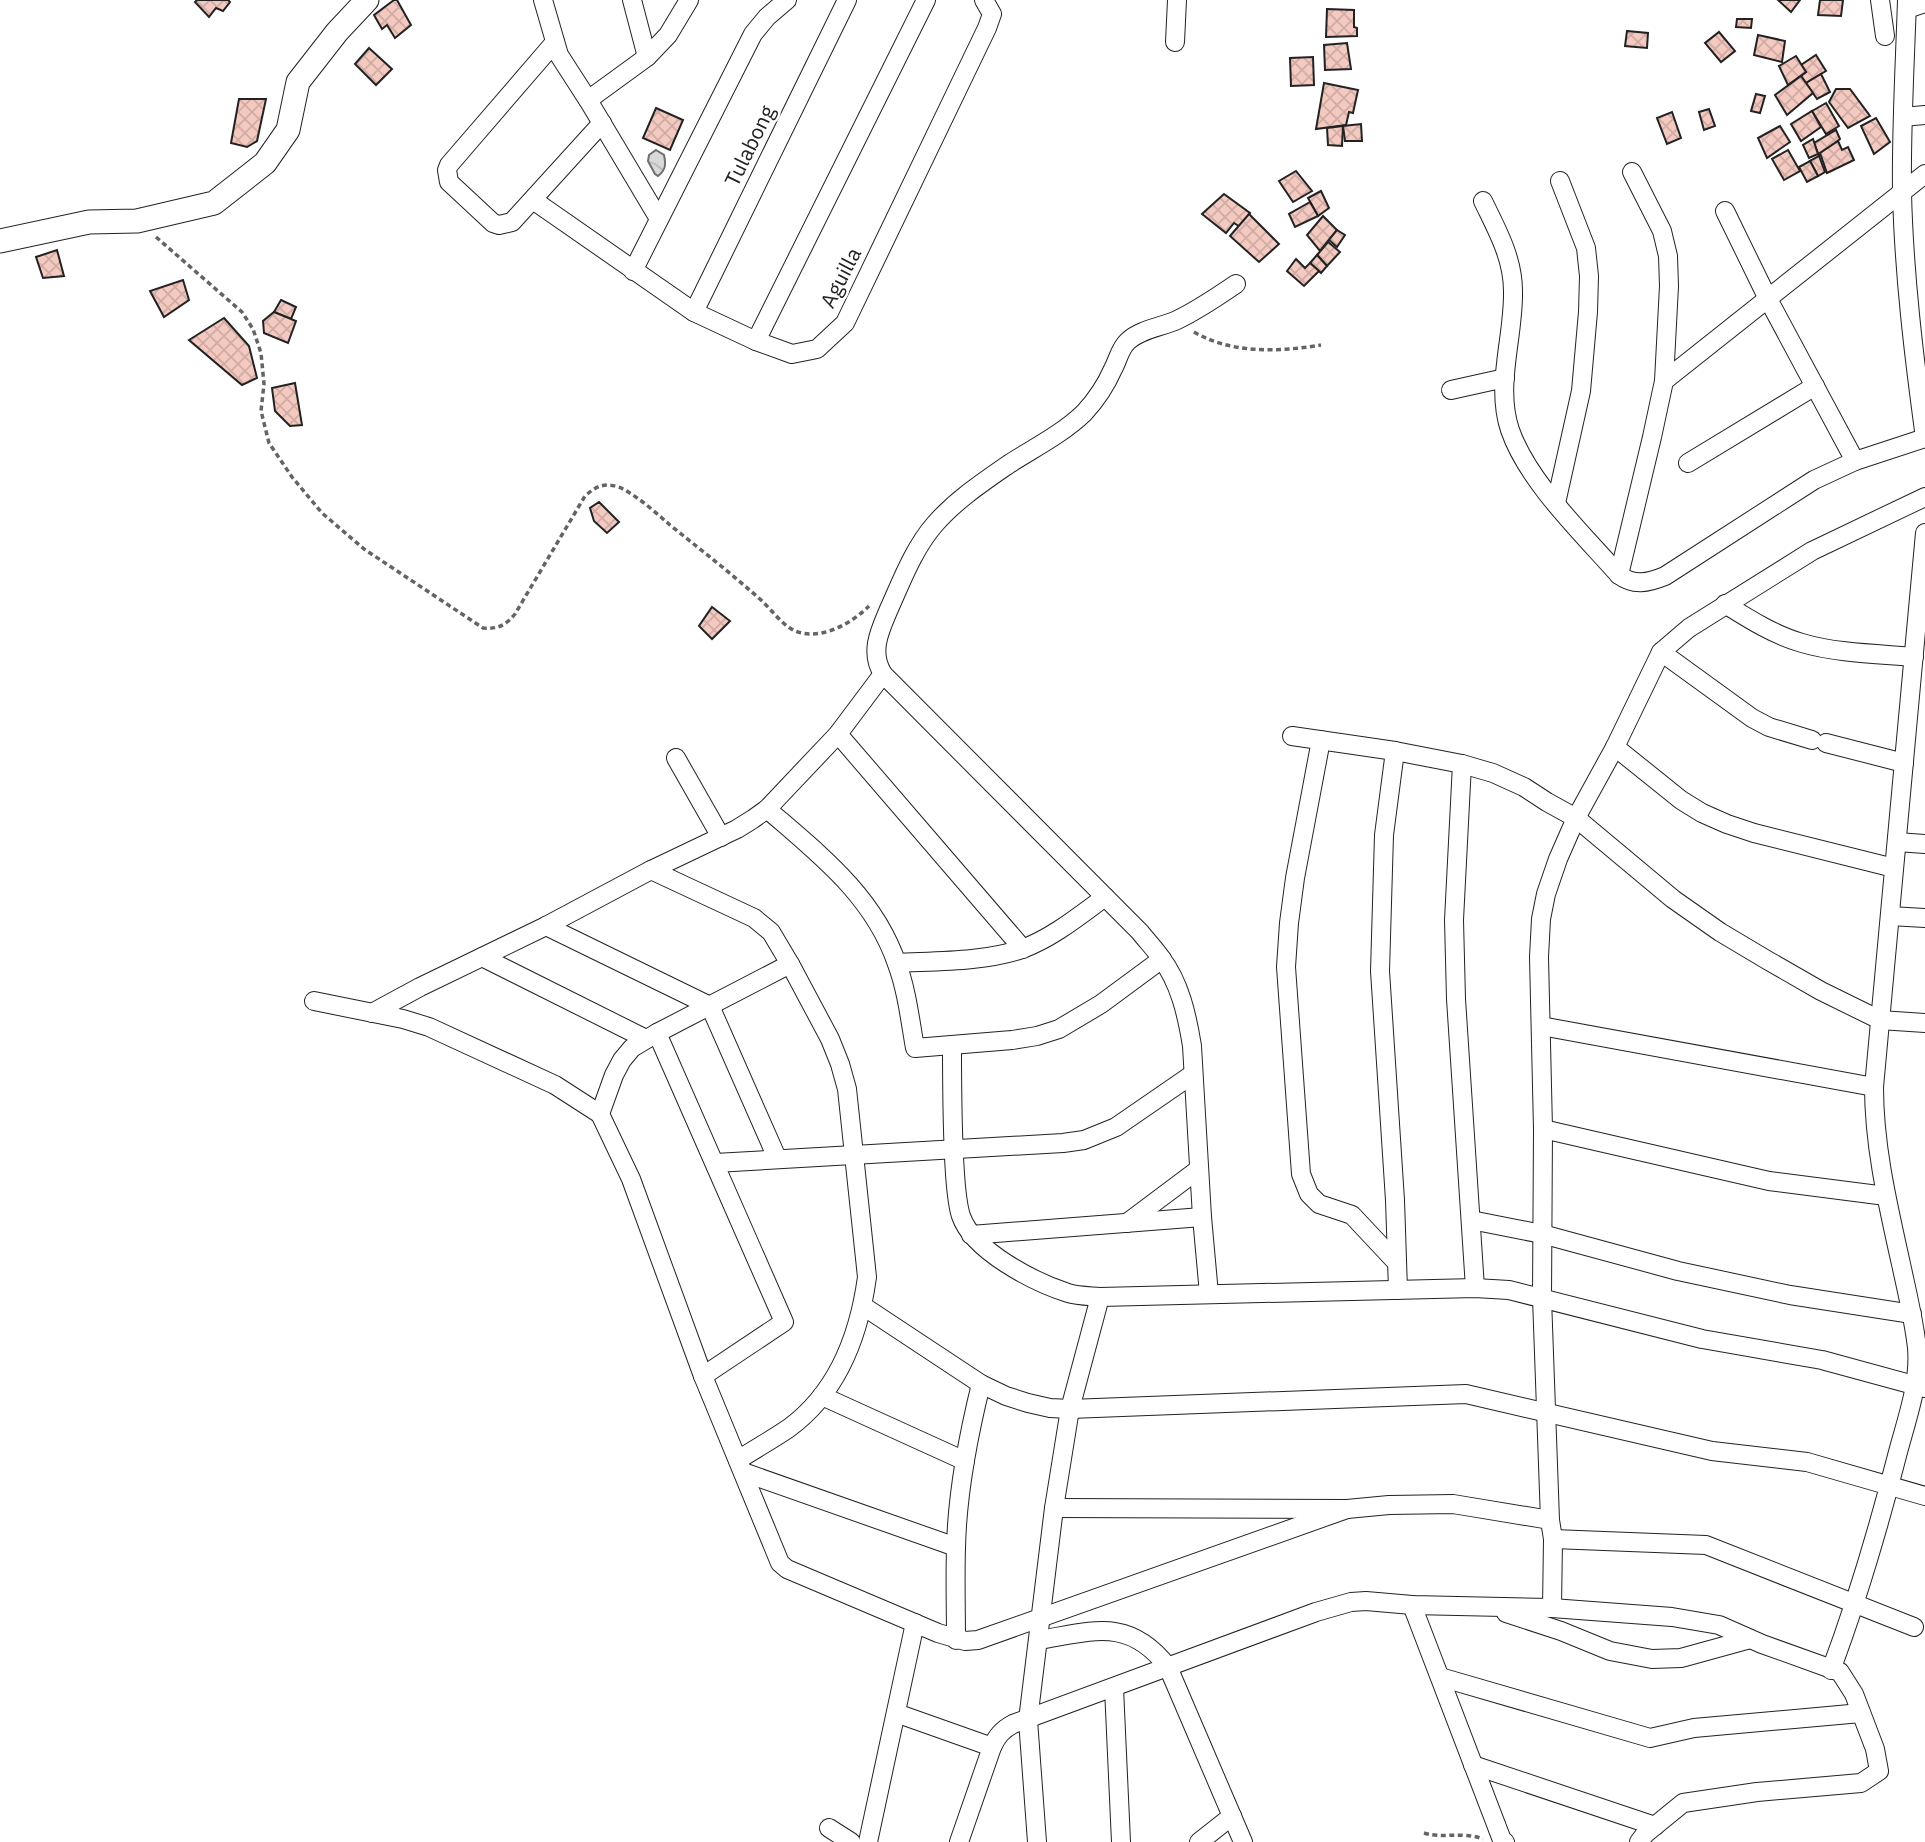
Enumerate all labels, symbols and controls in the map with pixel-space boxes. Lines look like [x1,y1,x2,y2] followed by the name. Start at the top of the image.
[717,100,781,191] street label: Tulabong
[813,243,867,312] street label: Aguilla

